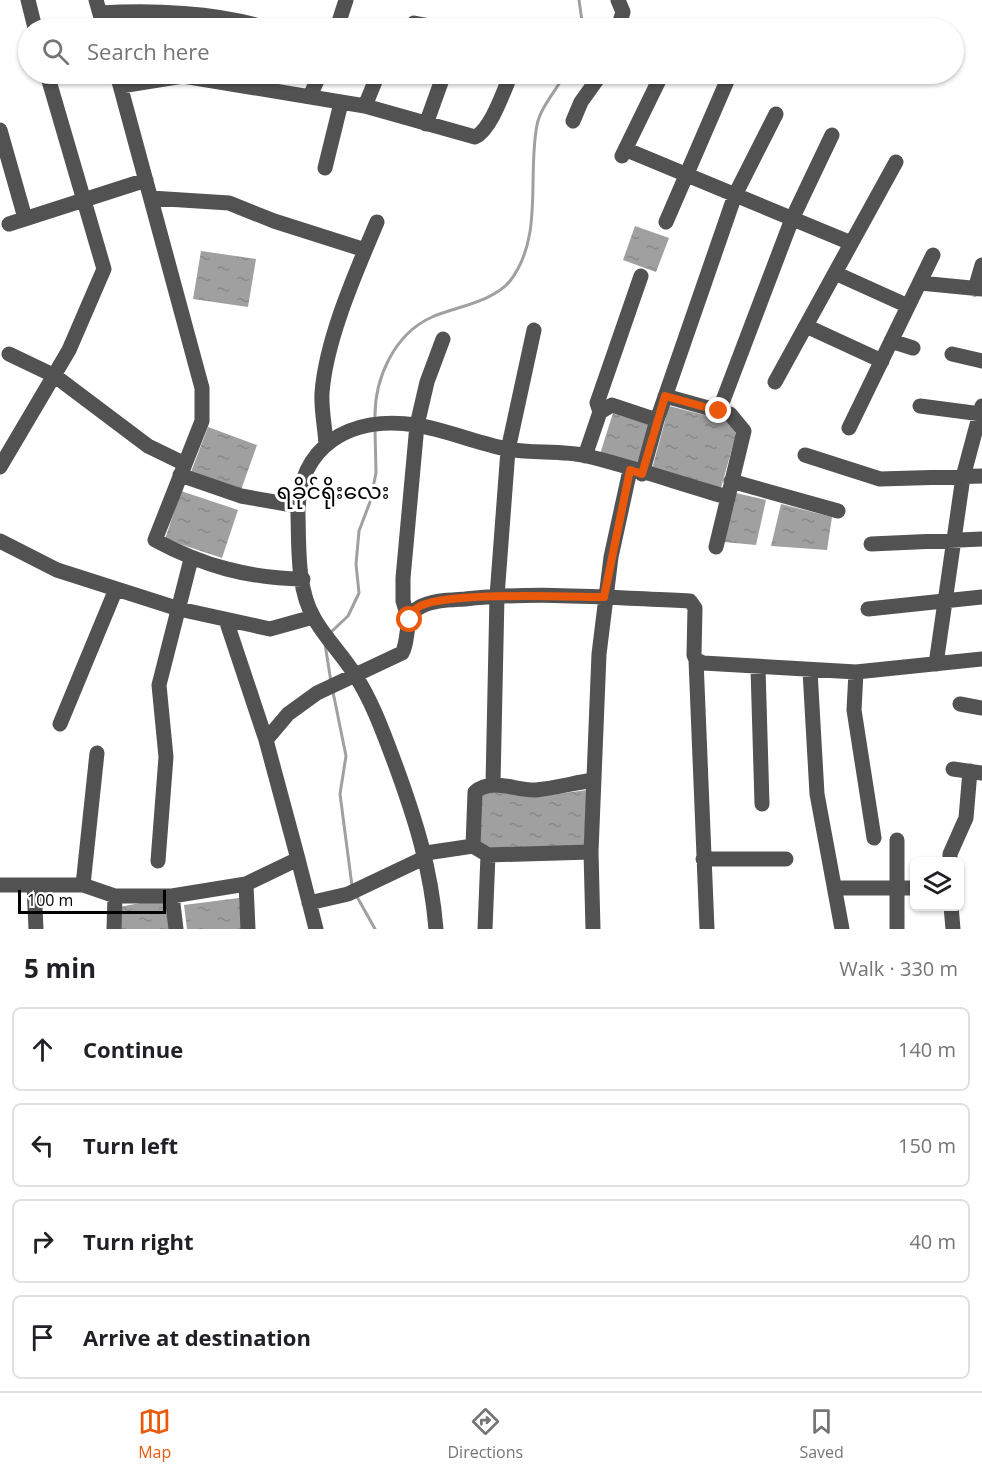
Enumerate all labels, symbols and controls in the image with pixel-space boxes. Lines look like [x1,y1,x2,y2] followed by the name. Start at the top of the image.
[18,18,964,84] search box
[39,35,72,68] icon: search
[87,36,210,66] text: Search here
[705,397,731,423] route end
[277,475,389,509] district label: ရခိုင်ရိုးလေး
[396,606,422,632] route start
[910,857,964,911] map controls
[910,857,964,911] button: layers
[18,887,166,914] scale bar
[27,889,73,911] text: 100 m
[24,950,96,986] text: 5 min
[839,955,958,982] text: Walk · 330 m
[26,1033,59,1066] icon: ahead
[83,1034,183,1064] text: Continue
[898,1036,956,1063] text: 140 m
[26,1129,59,1162] icon: left
[83,1130,178,1160] text: Turn left
[898,1132,956,1159] text: 150 m
[26,1225,59,1258] icon: right
[83,1226,194,1256] text: Turn right
[909,1228,956,1255] text: 40 m
[26,1321,59,1354] icon: arrive
[83,1322,311,1352] text: Arrive at destination
[138,1405,171,1463] tab: Map
[448,1405,523,1463] tab: Directions
[799,1405,844,1463] tab: Saved

